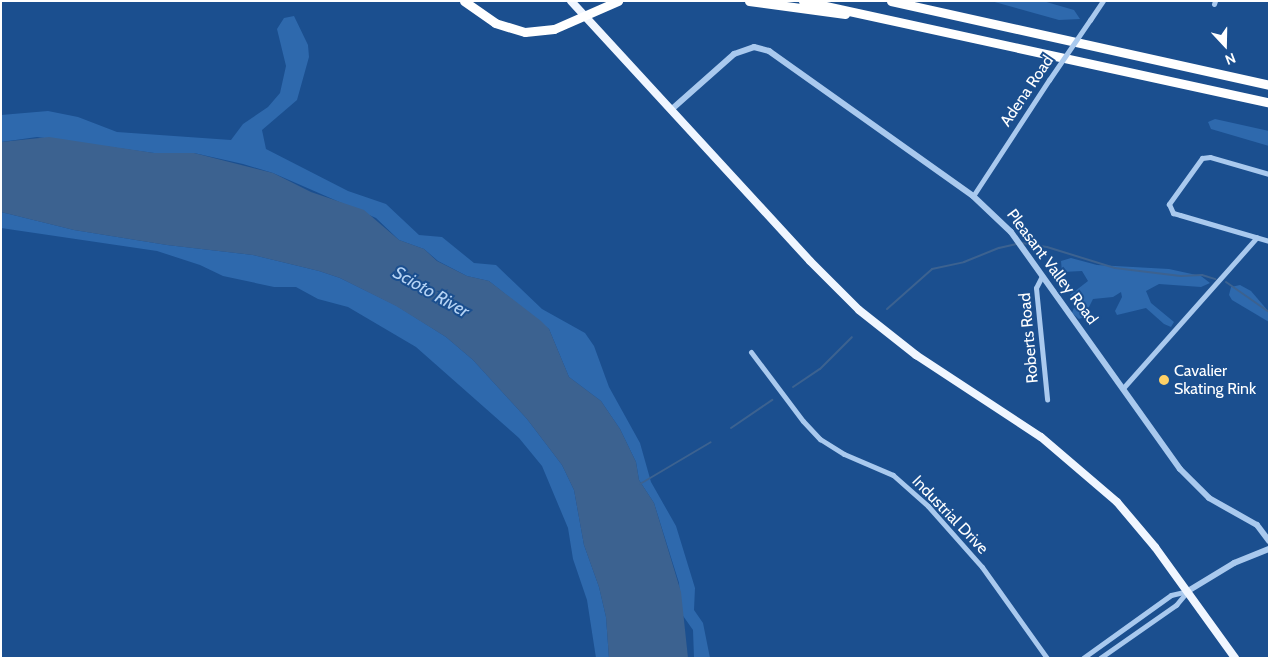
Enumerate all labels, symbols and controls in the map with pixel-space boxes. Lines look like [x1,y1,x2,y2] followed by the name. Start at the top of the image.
[1200,20,1250,70] north arrow
[1223,49,1238,69] text: N
[996,52,1058,130] street label: Adena Road
[1002,206,1102,328] street label: Pleasant Valley Road
[389,262,473,322] water label: Scioto River
[1015,292,1043,384] street label: Roberts Road
[1174,361,1256,399] place label: Cavalier Skating Rink
[1158,374,1170,386] marker: Cavalier Skating Rink
[908,472,992,558] street label: Industrial Drive

